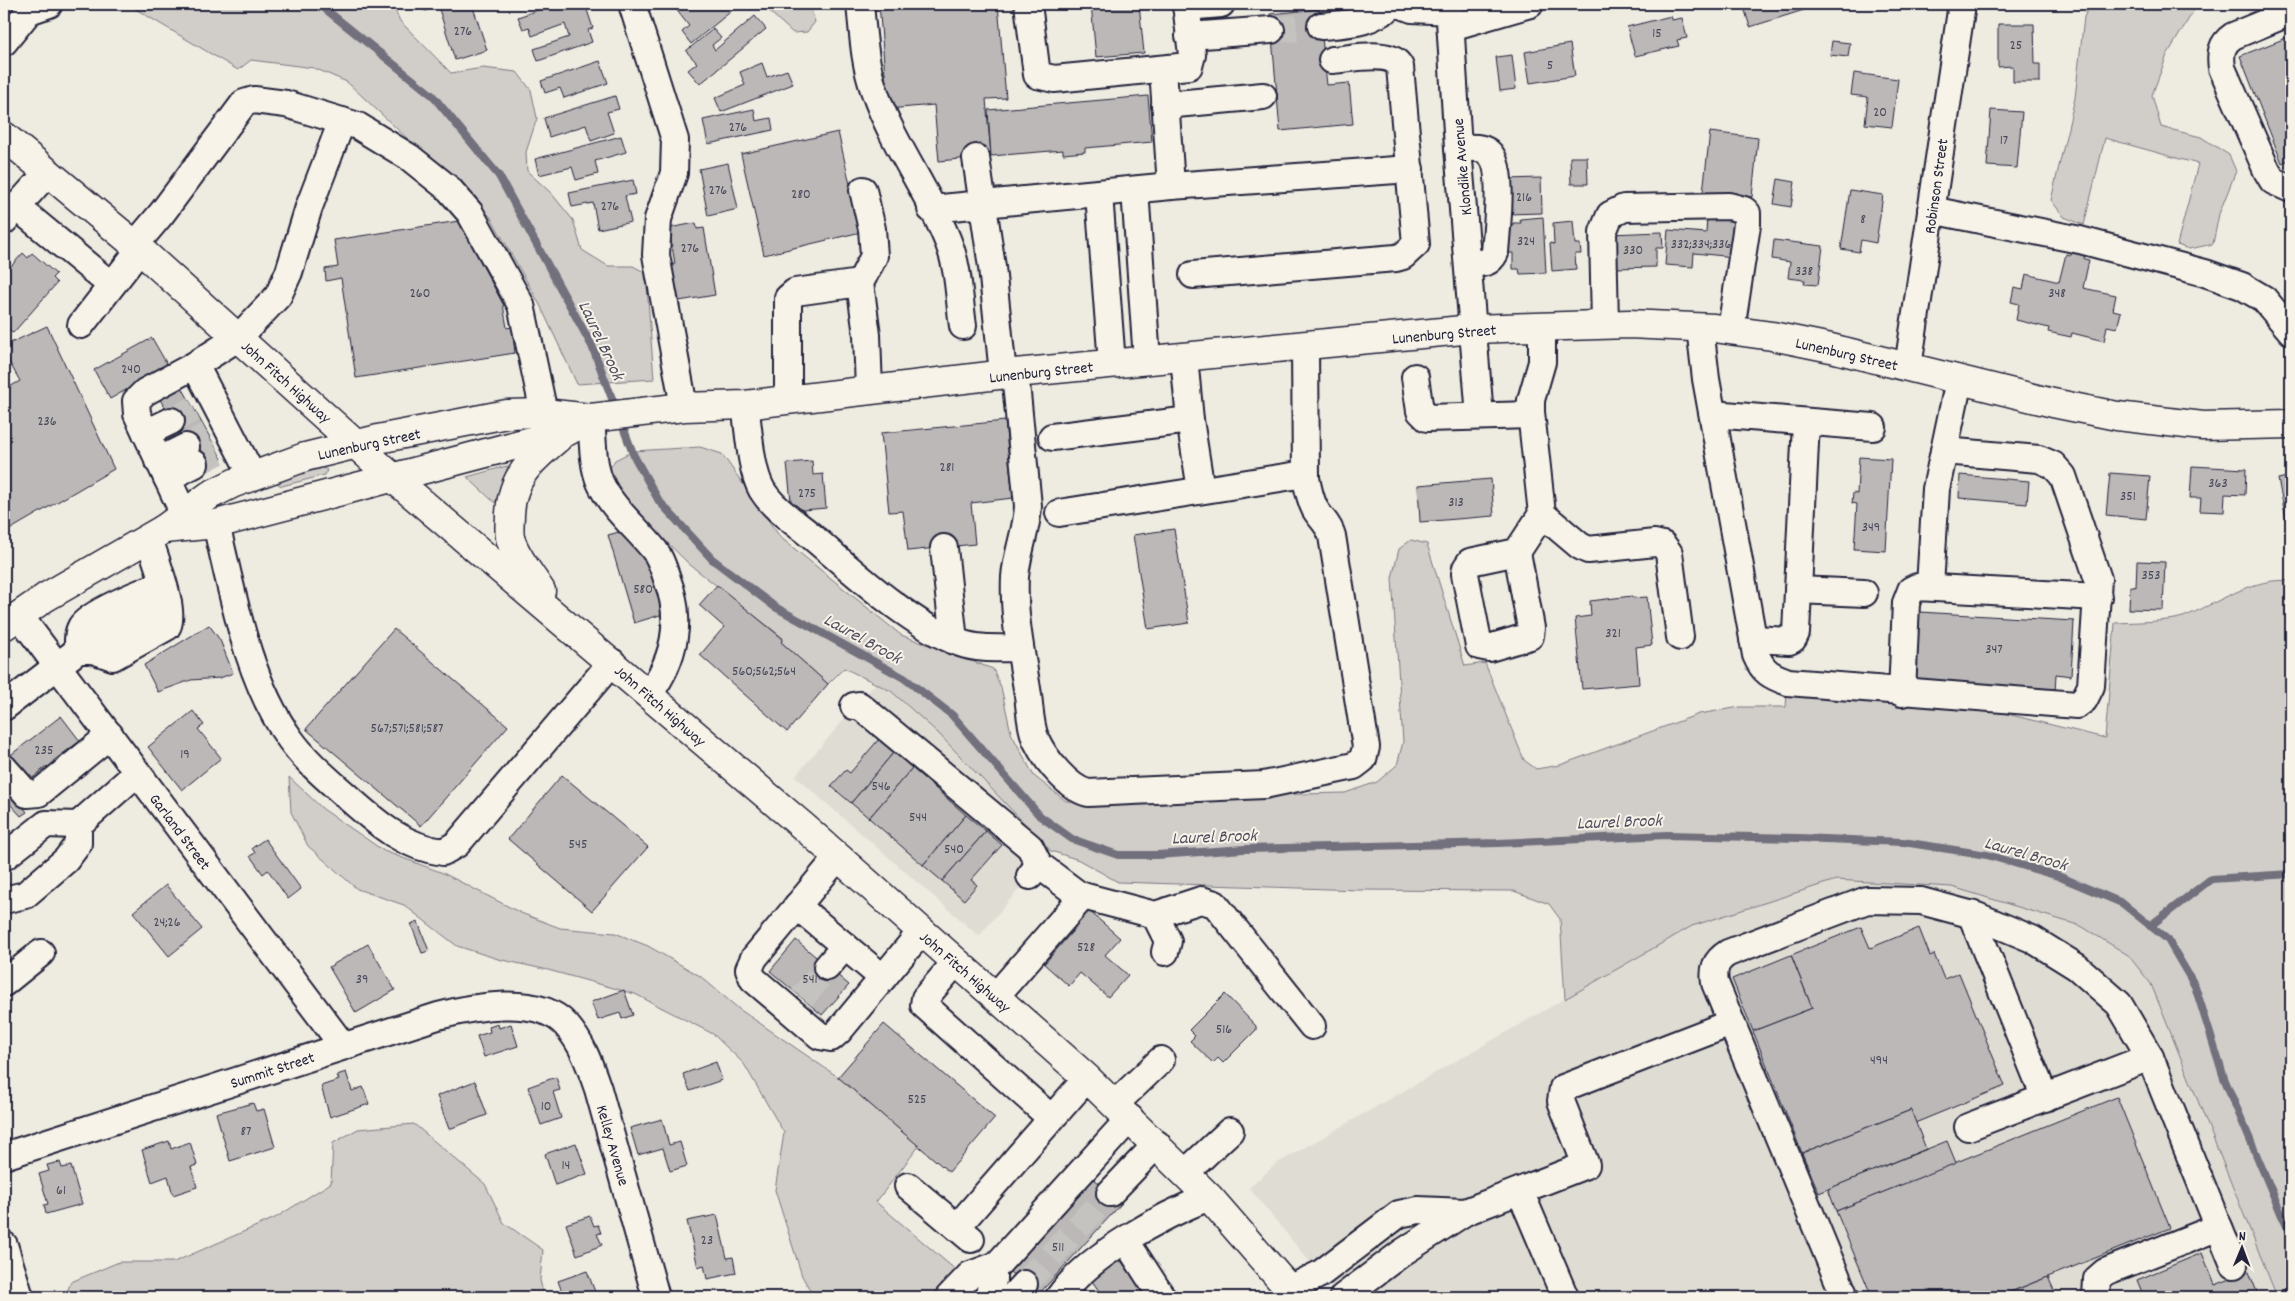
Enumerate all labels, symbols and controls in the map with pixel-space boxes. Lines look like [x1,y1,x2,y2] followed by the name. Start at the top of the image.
[454,22,472,42] house number: 276
[1652,24,1662,44] house number: 15
[2010,36,2022,56] house number: 25
[1547,56,1553,76] house number: 5
[1873,103,1887,123] house number: 20
[1448,117,1479,216] street label: Klondike Avenue
[729,118,747,138] house number: 276
[2000,131,2008,151] house number: 17
[1919,137,1956,235] street label: Robinson Street
[709,181,727,201] house number: 276
[791,185,811,205] house number: 280
[1516,188,1532,208] house number: 216
[601,197,619,217] house number: 276
[1860,210,1866,230] house number: 8
[1517,232,1535,252] house number: 324
[1671,235,1731,255] house number: 332;334;336
[681,239,699,259] house number: 276
[1623,241,1643,261] house number: 330
[1795,262,1813,282] house number: 338
[410,284,430,304] house number: 260
[2048,284,2066,304] house number: 348
[570,297,630,386] water label: Laurel Brook
[1391,319,1497,352] street label: Lunenburg Street
[1793,332,1900,378] street label: Lunenburg Street
[235,336,336,430] street label: John Fitch Highway
[988,357,1095,390] street label: Lunenburg Street
[121,360,141,380] house number: 240
[37,412,57,432] house number: 236
[316,423,423,468] street label: Lunenburg Street
[940,458,954,478] house number: 281
[2208,474,2228,494] house number: 363
[798,484,816,504] house number: 275
[2120,487,2136,507] house number: 351
[1448,493,1464,513] house number: 313
[1862,518,1880,538] house number: 349
[2142,566,2160,586] house number: 353
[633,580,653,600] house number: 580
[818,609,907,673] water label: Laurel Brook
[1605,624,1621,644] house number: 321
[1985,640,2003,660] house number: 347
[609,661,710,753] street label: John Fitch Highway
[732,662,796,682] house number: 560;562;564
[371,719,443,739] house number: 567;571;581;587
[35,741,53,761] house number: 235
[180,745,190,765] house number: 19
[871,777,891,797] house number: 546
[143,790,215,876] street label: Garland Street
[909,808,927,828] house number: 544
[1576,809,1664,837] water label: Laurel Brook
[1171,824,1259,852] water label: Laurel Brook
[1981,832,2071,880] water label: Laurel Brook
[569,835,587,855] house number: 545
[944,840,964,860] house number: 540
[153,913,181,933] house number: 24;26
[914,927,1015,1019] street label: John Fitch Highway
[1077,938,1095,958] house number: 528
[356,970,368,990] house number: 39
[802,970,818,990] house number: 541
[1216,1020,1232,1040] house number: 516
[228,1047,318,1096] street label: Summit Street
[1870,1051,1888,1071] house number: 494
[907,1090,927,1110] house number: 525
[541,1097,551,1117] house number: 10
[589,1103,634,1189] street label: Kelley Avenue
[241,1122,251,1142] house number: 87
[562,1156,570,1176] house number: 14
[56,1181,66,1201] house number: 61
[2218,1224,2268,1274] north arrow
[2239,1227,2246,1247] text: N
[701,1231,713,1251] house number: 23
[1052,1238,1064,1258] house number: 511

